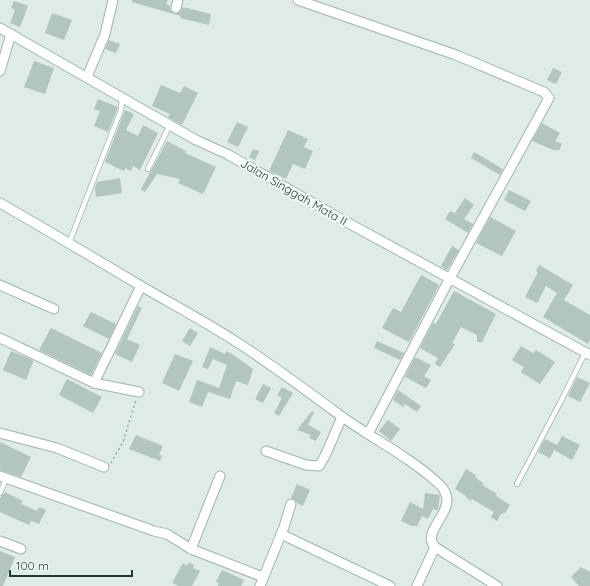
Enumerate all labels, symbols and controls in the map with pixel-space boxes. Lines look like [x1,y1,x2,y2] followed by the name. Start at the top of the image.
[238,155,350,229] street label: Jalan Singgah Mata II
[10,552,132,578] scale bar
[16,558,49,573] text: 100 m

